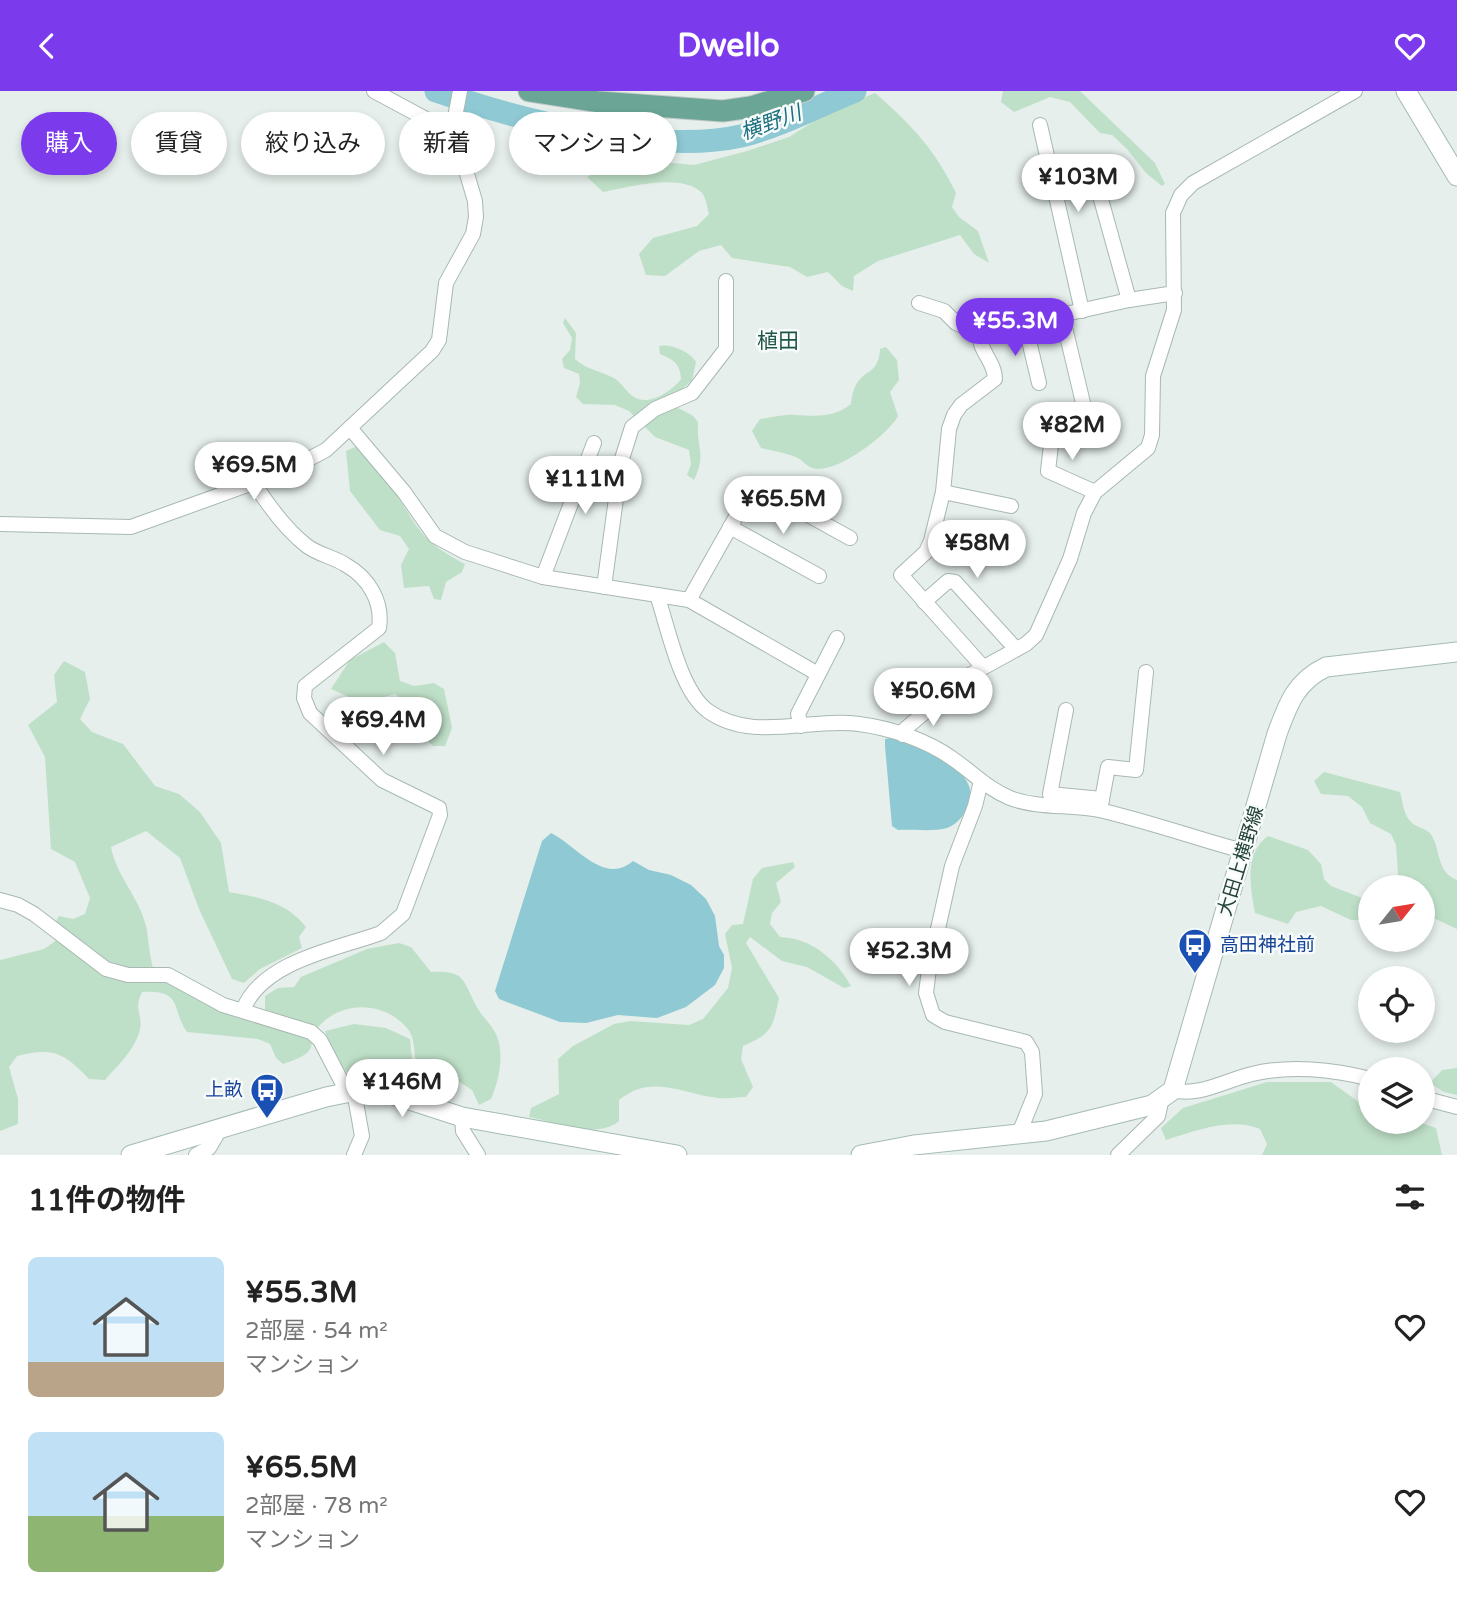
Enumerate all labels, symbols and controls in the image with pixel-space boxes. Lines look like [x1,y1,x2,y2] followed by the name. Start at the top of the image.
[28,27,66,65] icon: back
[677,27,780,65] text: Dwello
[1391,27,1429,65] icon: heart
[737,100,807,146] water label: 横野川
[21,112,117,175] chip: 購入
[131,112,227,175] chip: 賃貸
[241,112,385,175] chip: 絞り込み
[399,112,495,175] chip: 新着
[509,112,677,175] chip: マンション
[1029,155,1127,214] pin: ¥103M
[1038,163,1118,191] text: ¥103M
[958,299,1072,358] pin: ¥55.3M
[972,307,1058,335] text: ¥55.3M
[757,329,799,354] district label: 植田
[1031,403,1113,462] pin: ¥82M
[1039,411,1105,439] text: ¥82M
[197,443,311,502] pin: ¥69.5M
[211,451,297,479] text: ¥69.5M
[536,457,634,516] pin: ¥111M
[545,465,625,493] text: ¥111M
[726,477,840,536] pin: ¥65.5M
[740,485,826,513] text: ¥65.5M
[936,521,1018,580] pin: ¥58M
[944,529,1010,557] text: ¥58M
[876,669,990,728] pin: ¥50.6M
[890,677,976,705] text: ¥50.6M
[326,697,440,757] pin: ¥69.4M
[340,706,426,734] text: ¥69.4M
[1214,803,1268,919] street label: 大田上横野線
[1358,875,1435,952] north arrow
[1358,875,1435,1134] map controls
[1176,926,1214,975] bus stop icon: 高田神社前
[852,929,966,988] pin: ¥52.3M
[1220,934,1315,956] place label: 高田神社前
[866,937,952,965] text: ¥52.3M
[1358,966,1435,1043] button: locate
[1358,1057,1435,1134] button: layers
[353,1059,451,1119] pin: ¥146M
[362,1068,442,1096] text: ¥146M
[248,1071,286,1120] bus stop icon: 上畝
[205,1079,243,1101] place label: 上畝
[1391,1178,1429,1216] icon: filters
[28,1182,186,1219] text: 11件の物件
[245,1274,358,1311] text: ¥55.3M
[84,1285,168,1369] icon: home
[1391,1308,1429,1346] icon: heart
[245,1317,388,1345] text: 2部屋 · 54 m²
[245,1351,360,1379] text: マンション
[245,1449,358,1486] text: ¥65.5M
[84,1460,168,1544] icon: home
[1391,1483,1429,1521] icon: heart
[245,1492,388,1520] text: 2部屋 · 78 m²
[245,1526,360,1554] text: マンション

